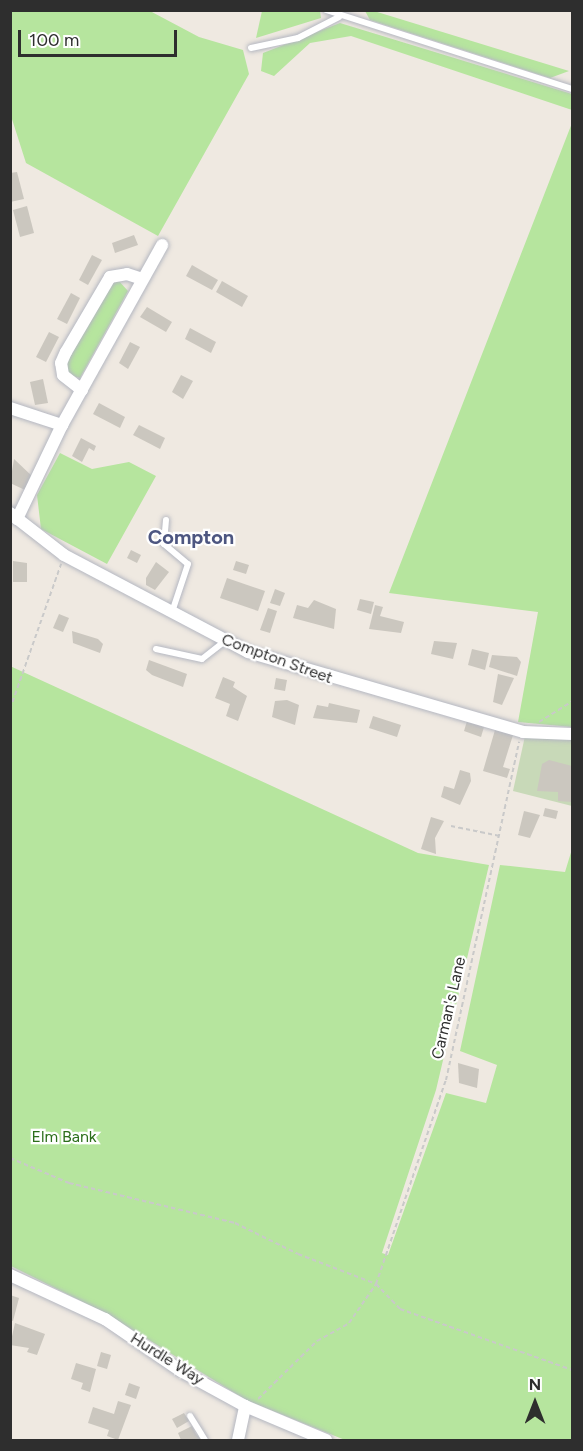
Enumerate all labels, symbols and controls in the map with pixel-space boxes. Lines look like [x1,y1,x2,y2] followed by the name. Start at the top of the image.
[21,18,180,56] scale bar
[29,29,79,51] text: 100 m
[148,525,234,549] district label: Compton
[219,630,335,688] street label: Compton Street
[428,955,470,1061] street label: Carman's Lane
[31,1127,97,1147] park label: Elm Bank
[127,1329,207,1389] street label: Hurdle Way
[505,1373,565,1433] north arrow
[529,1375,541,1394] text: N

